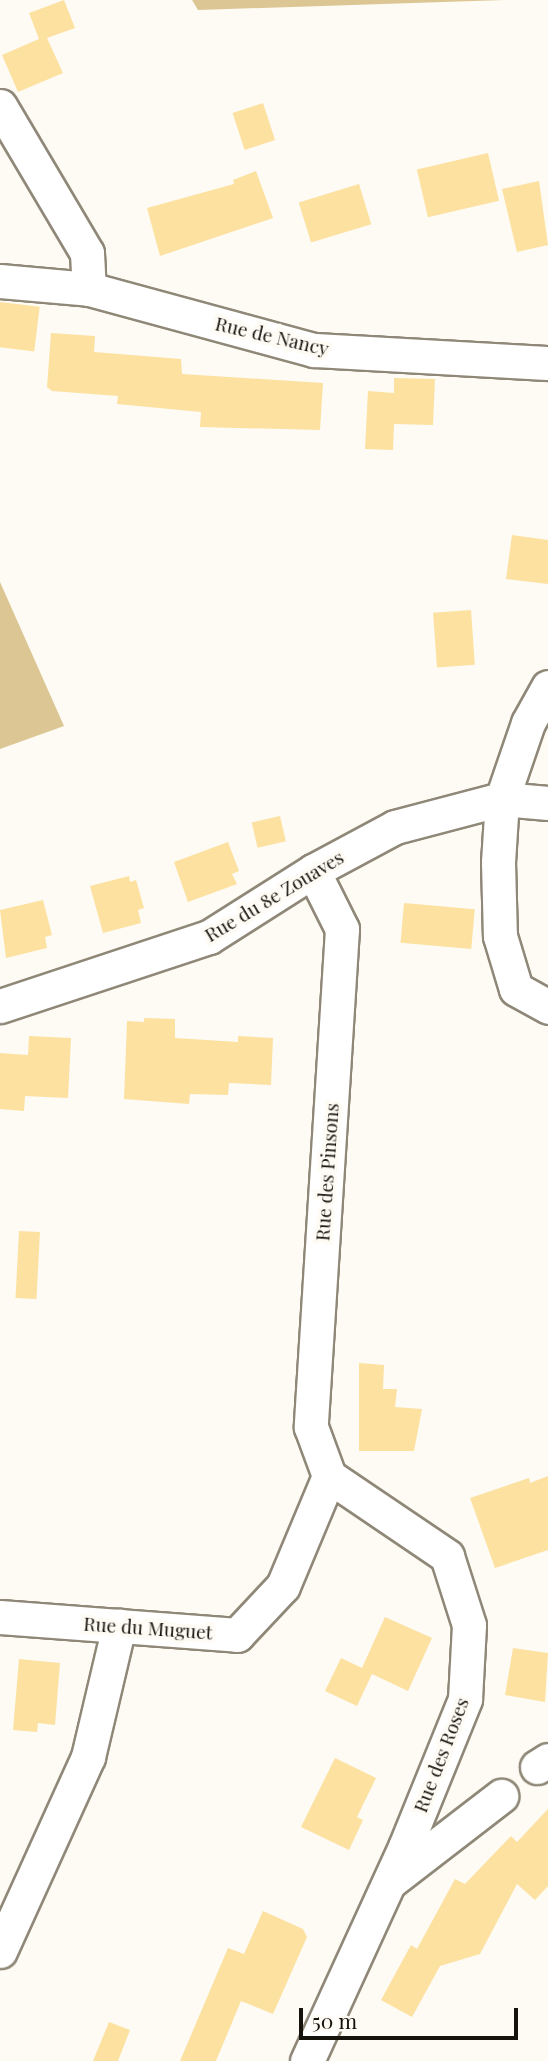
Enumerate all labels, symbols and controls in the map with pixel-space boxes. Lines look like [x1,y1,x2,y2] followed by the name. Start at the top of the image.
[213,312,331,360] street label: Rue de Nancy
[200,846,348,946] street label: Rue du 8e Zouaves
[311,1102,343,1242] street label: Rue des Pinsons
[83,1612,213,1644] street label: Rue du Muguet
[409,1694,473,1816] street label: Rue des Roses
[303,1994,522,2038] scale bar
[312,2006,357,2034] text: 50 m

